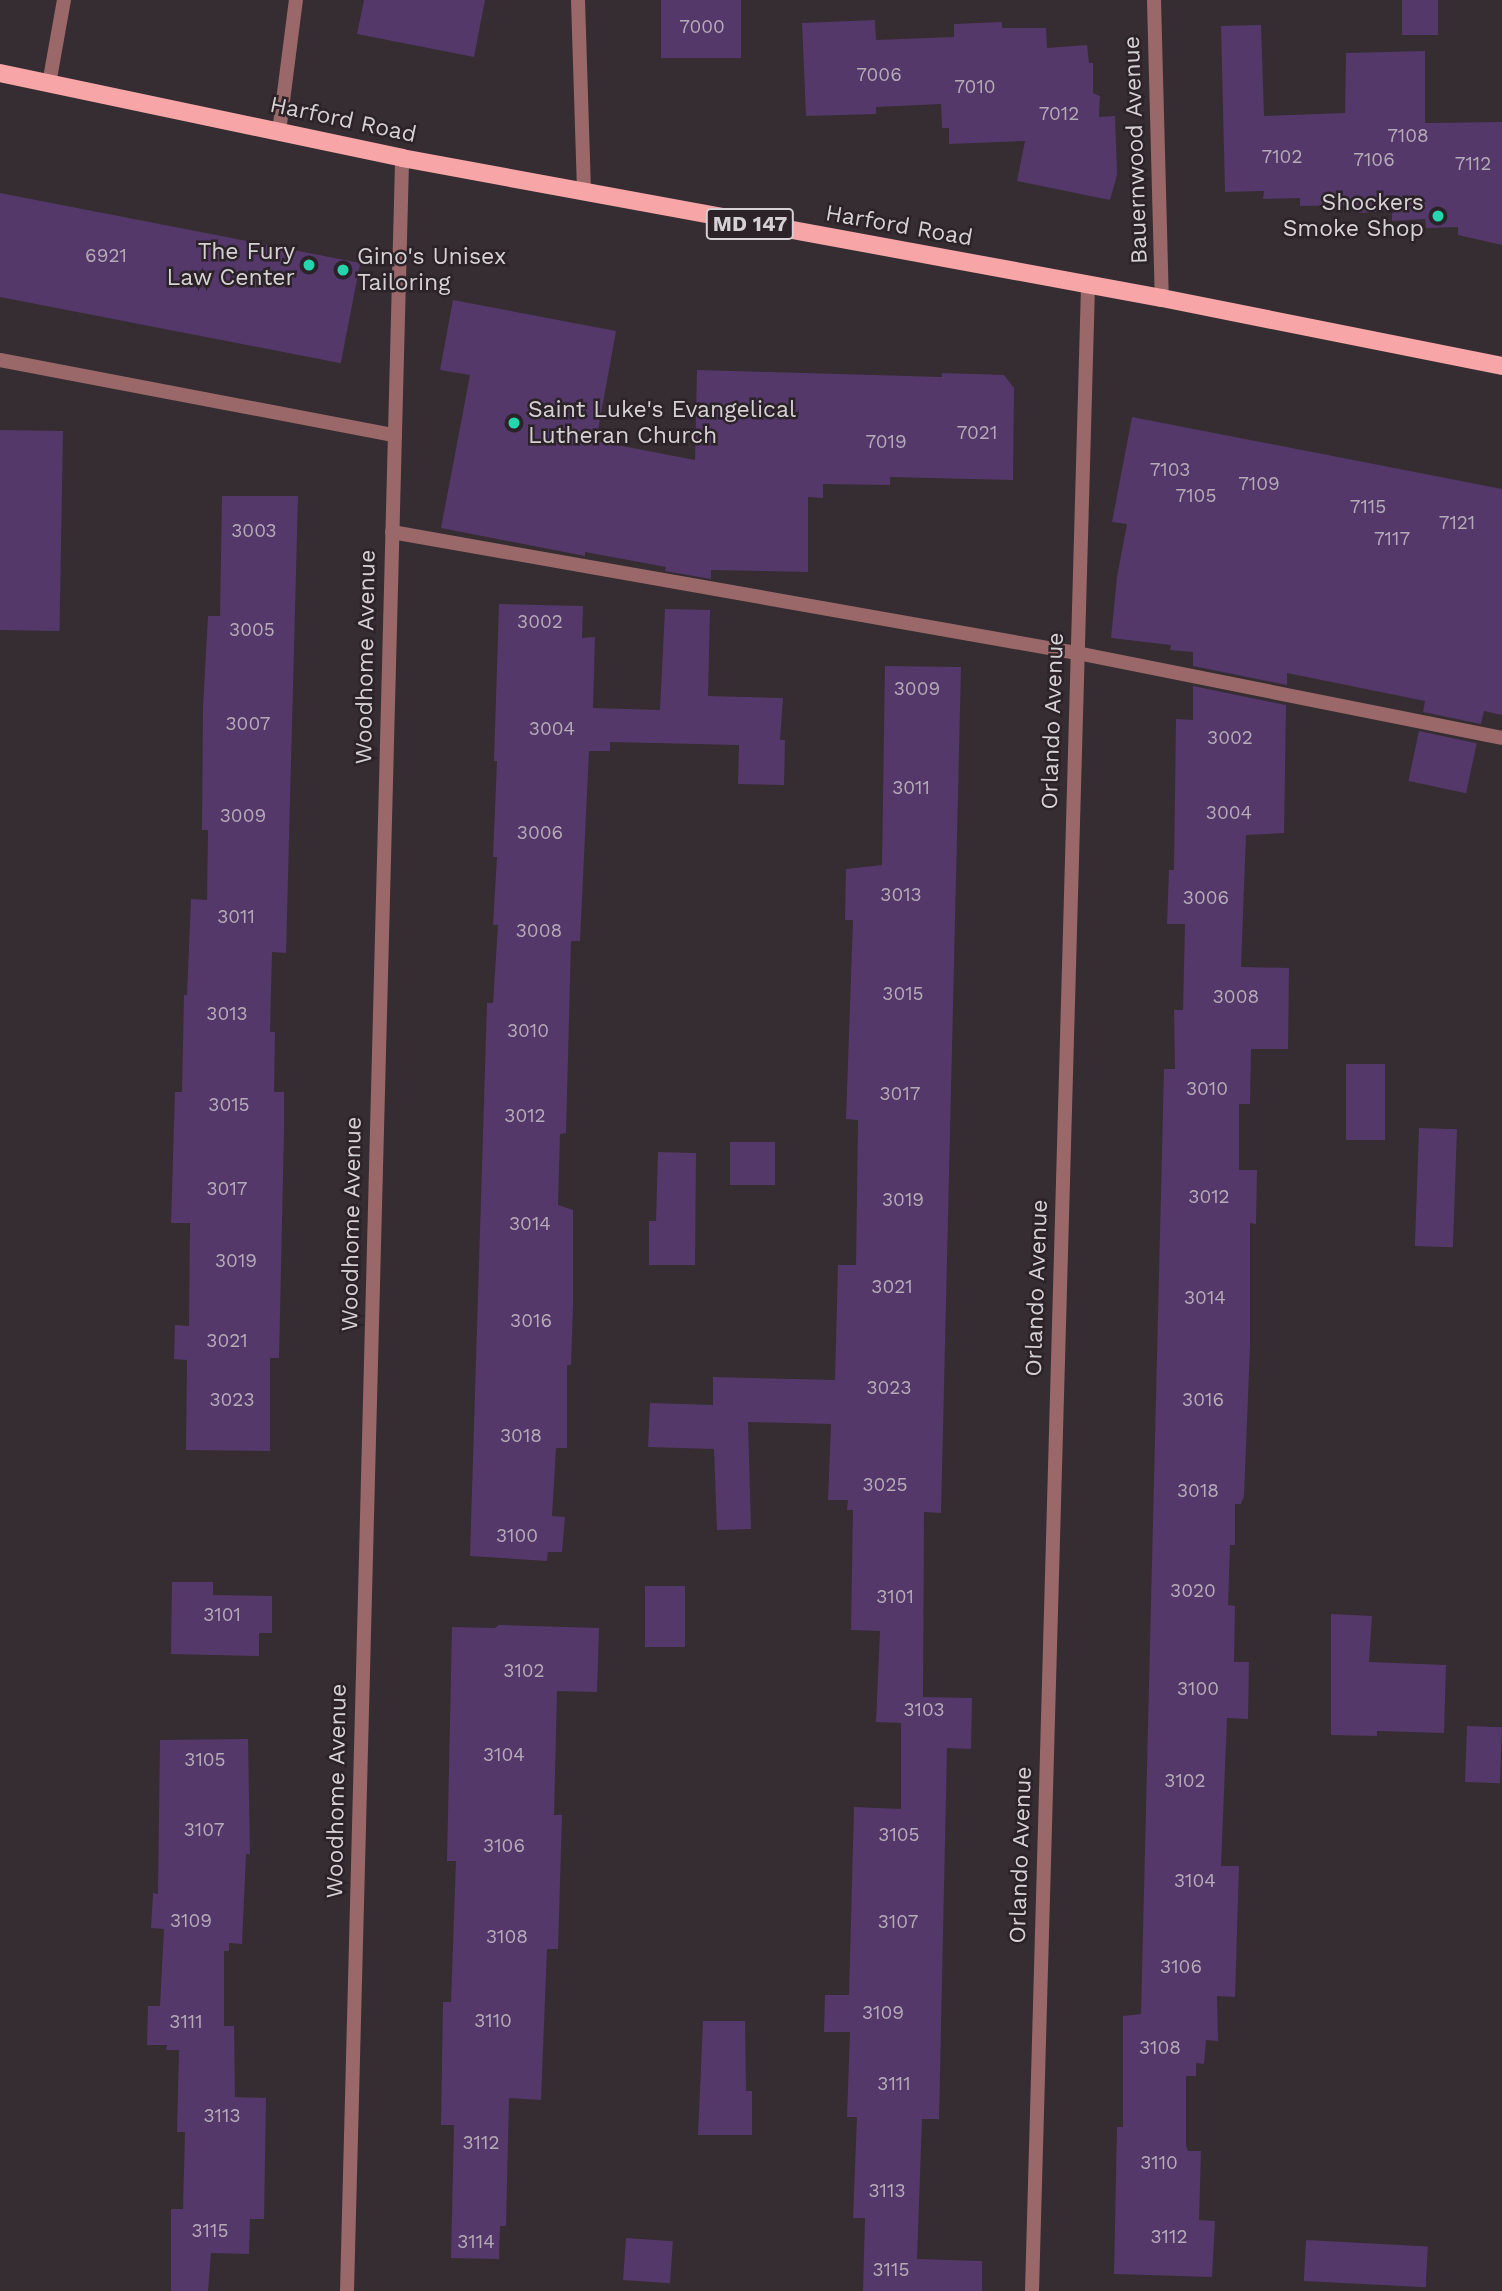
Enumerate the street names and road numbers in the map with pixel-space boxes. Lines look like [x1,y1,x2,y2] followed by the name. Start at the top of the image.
[1118,35,1154,265] street label: Bauernwood Avenue
[267,91,419,149] street label: Harford Road
[823,199,975,253] street label: Harford Road
[704,206,796,242] road number: MD 147
[350,549,382,765] street label: Woodhome Avenue
[1036,631,1070,811] street label: Orlando Avenue
[336,1116,368,1332] street label: Woodhome Avenue
[1020,1198,1054,1378] street label: Orlando Avenue
[321,1683,353,1899] street label: Woodhome Avenue
[1004,1765,1038,1945] street label: Orlando Avenue

